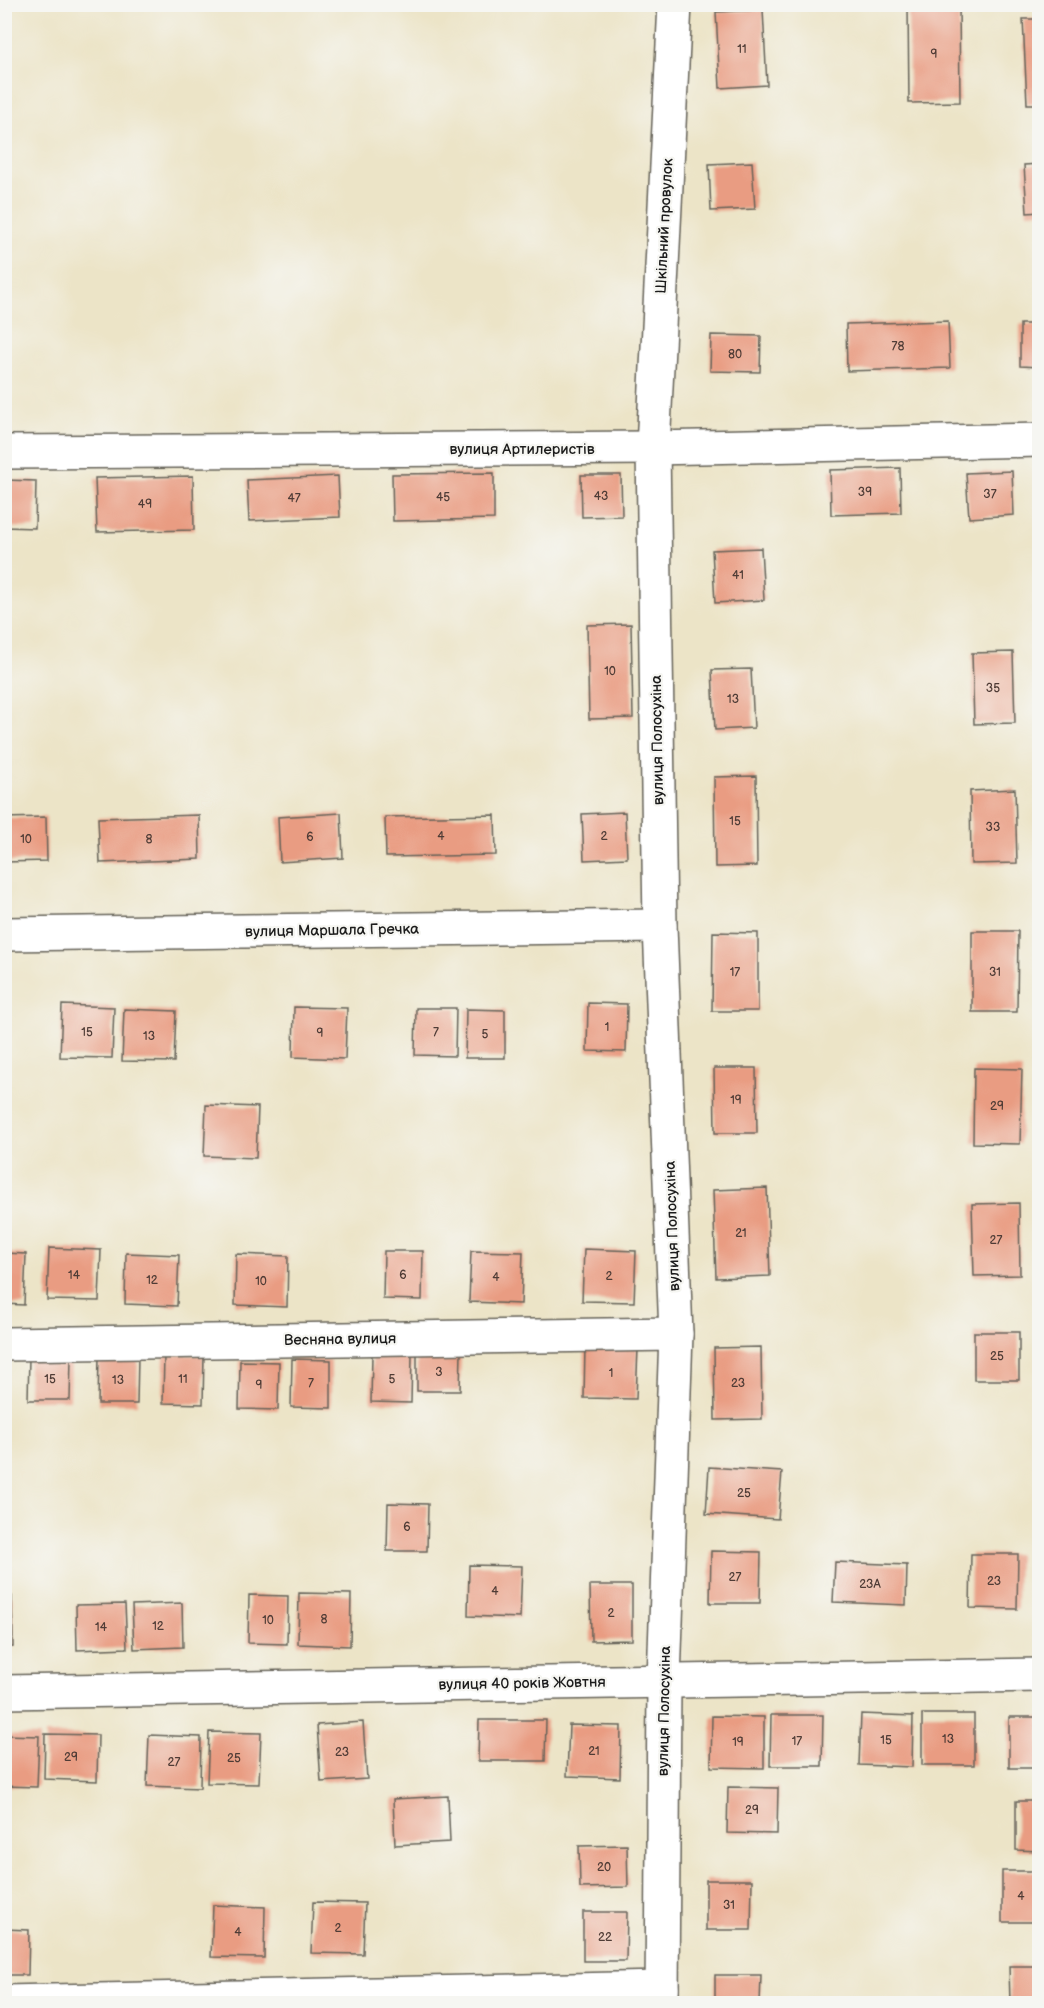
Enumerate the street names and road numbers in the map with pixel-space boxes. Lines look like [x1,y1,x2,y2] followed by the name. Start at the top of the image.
[651,158,678,294] street label: Шкільний провулок
[449,440,595,459] street label: вулиця Артилеристів
[647,675,668,805] street label: вулиця Полосухіна
[245,919,419,942] street label: вулиця Маршала Гречка
[661,1160,684,1291] street label: вулиця Полосухіна
[284,1329,396,1350] street label: Весняна вулиця
[654,1646,675,1776] street label: вулиця Полосухіна
[438,1673,606,1694] street label: вулиця 40 років Жовтня

